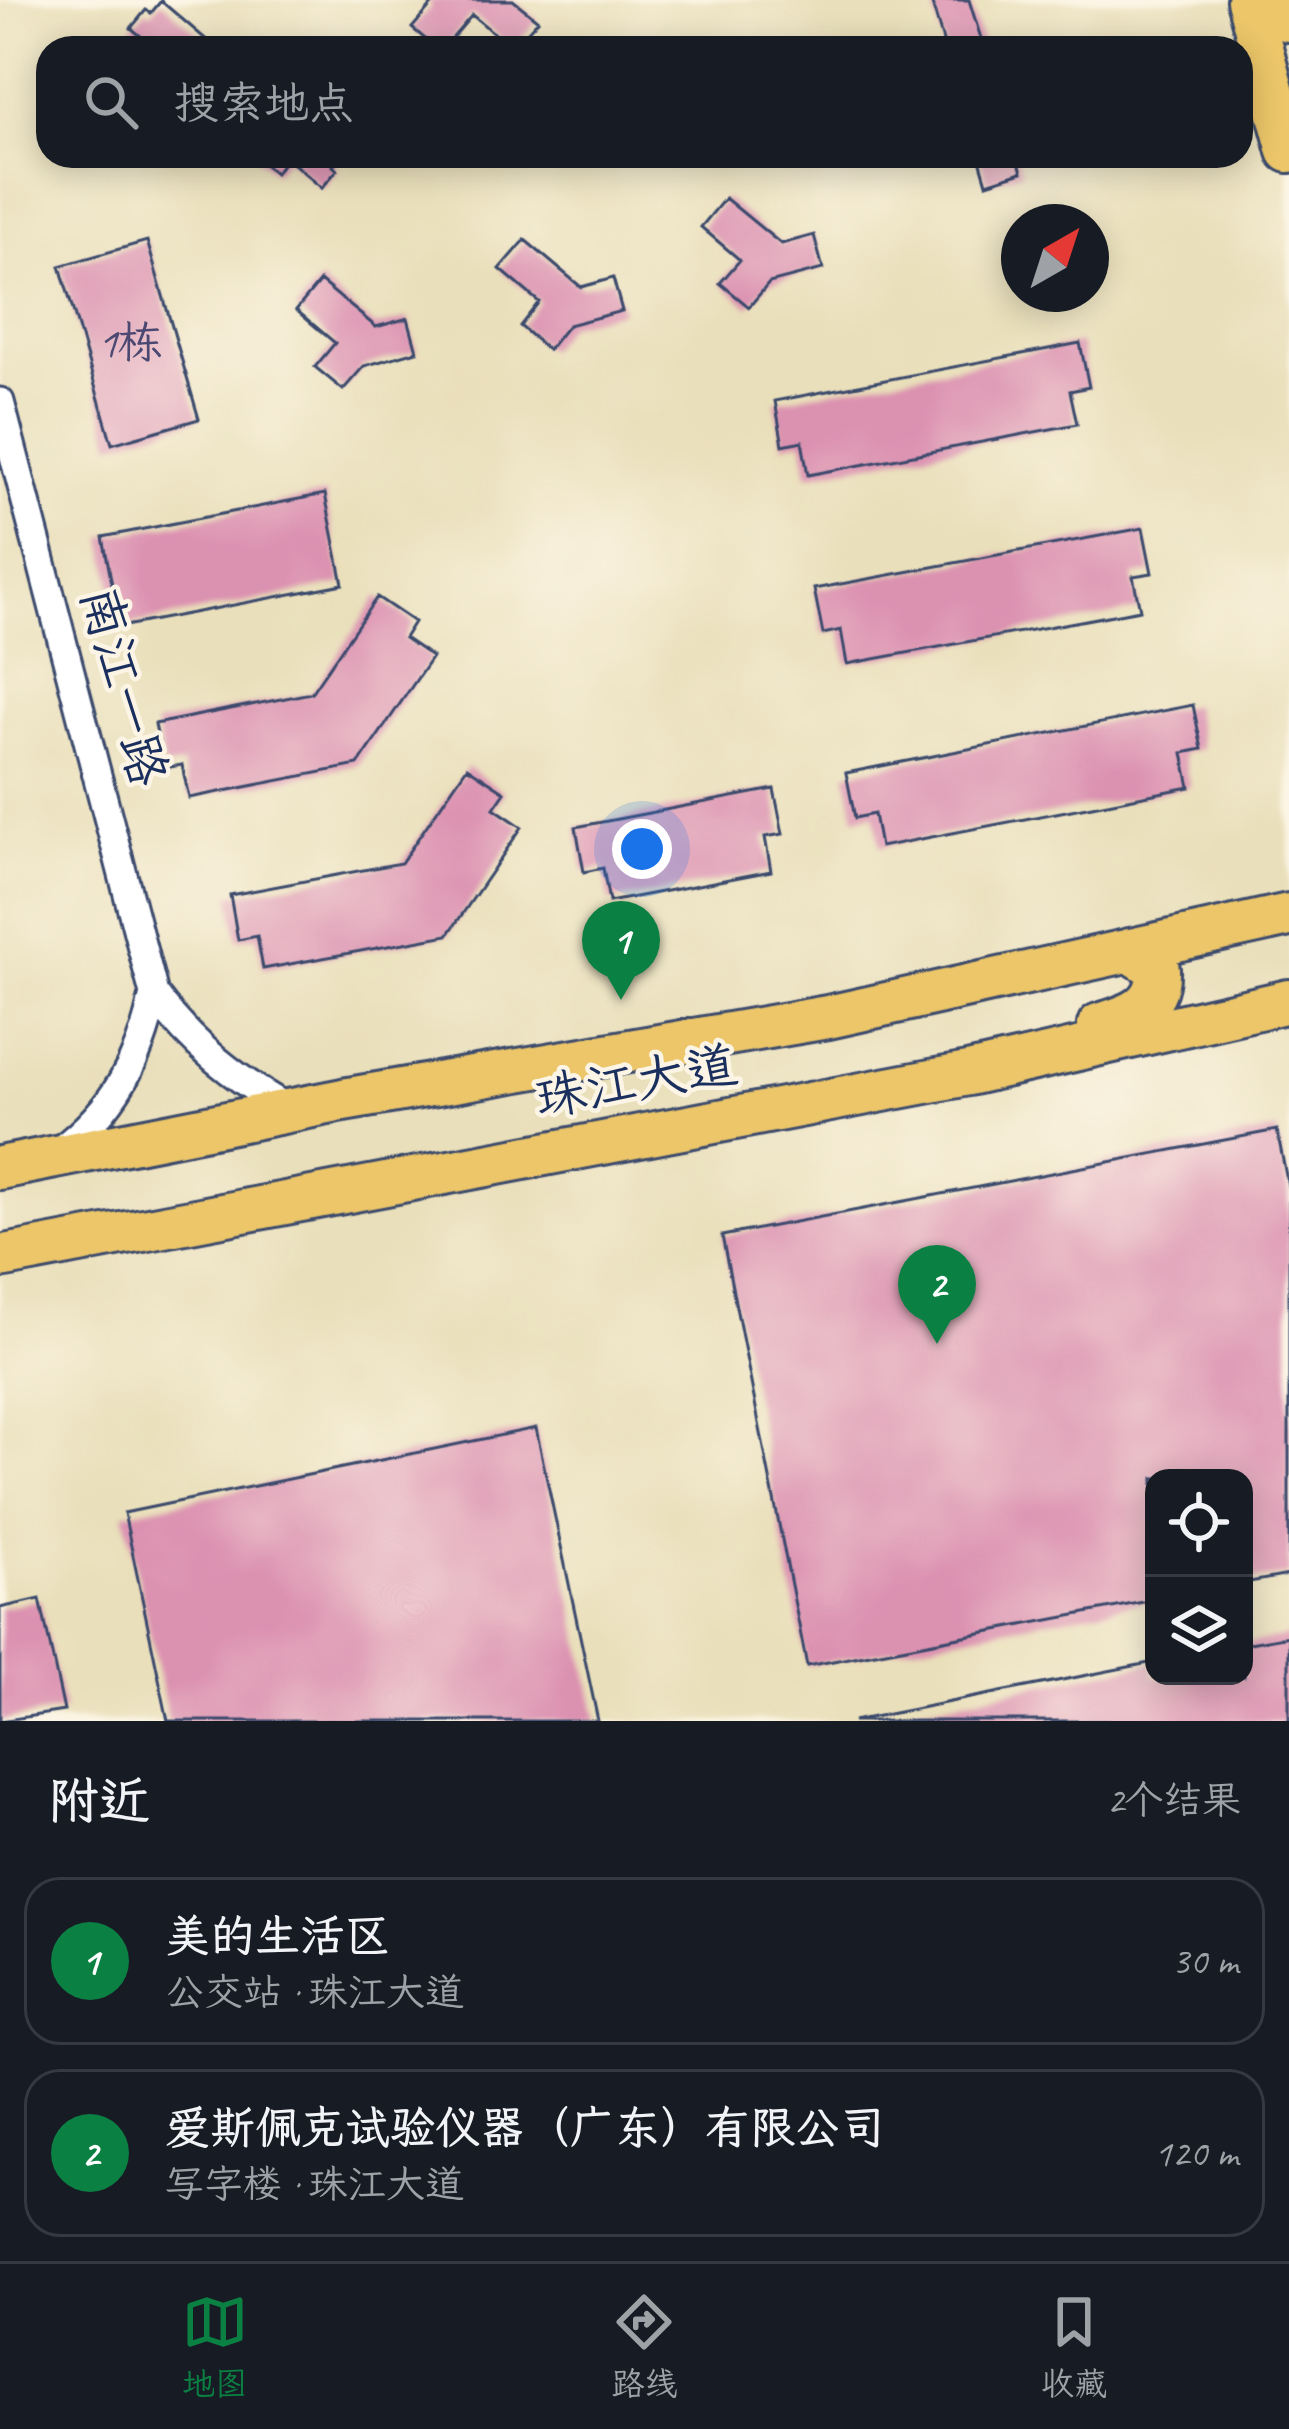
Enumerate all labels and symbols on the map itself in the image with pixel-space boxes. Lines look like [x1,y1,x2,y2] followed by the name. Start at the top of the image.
[1001,204,1109,312] north arrow
[97,314,163,371] house number: 1栋
[67,579,181,793] street label: 南江一路
[612,819,672,879] your location
[582,901,660,1000] pin: 1
[530,1032,742,1130] street label: 珠江大道
[898,1245,976,1344] pin: 2

